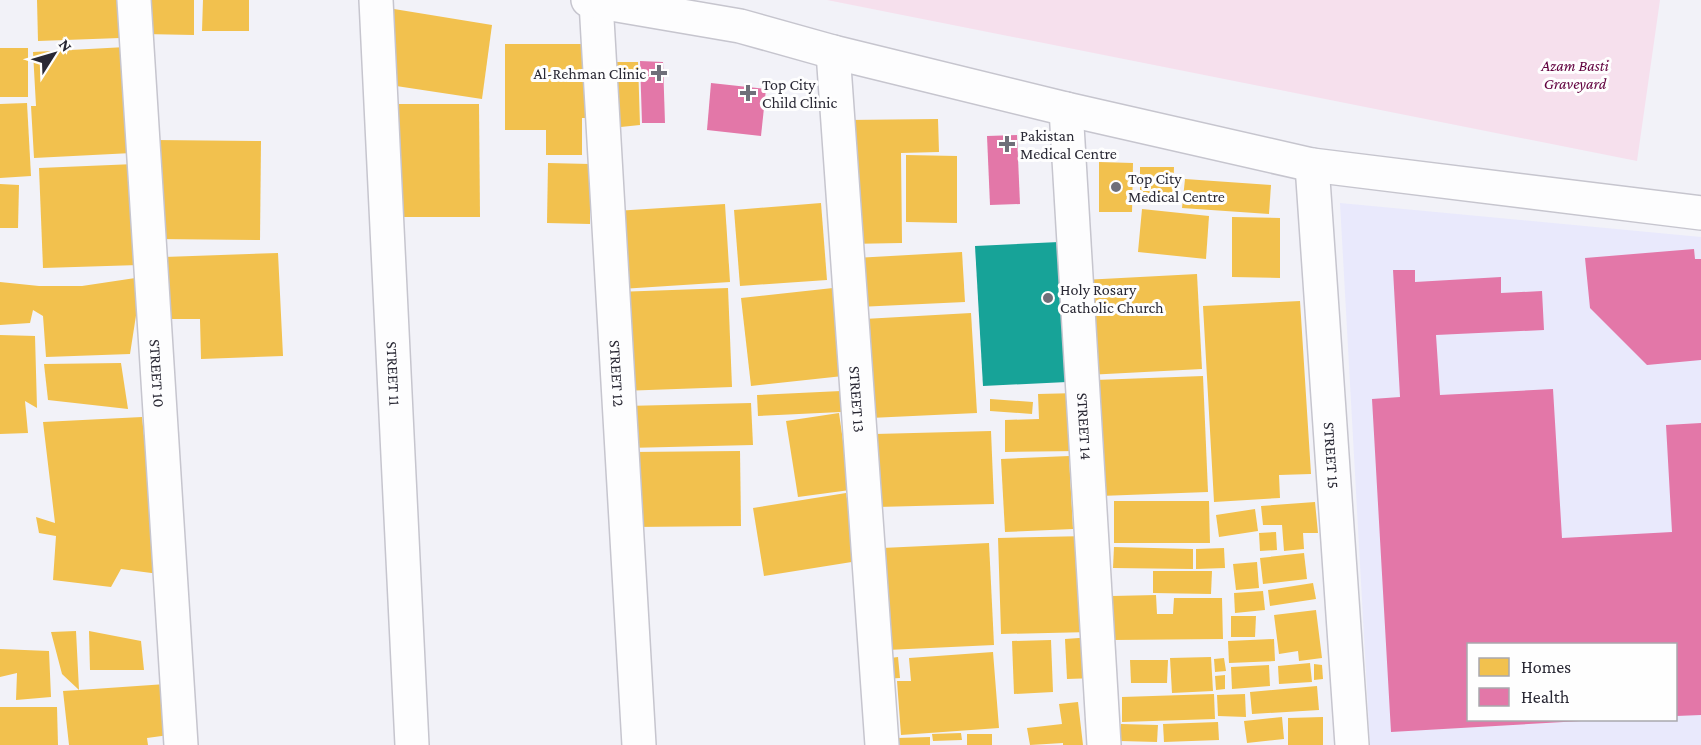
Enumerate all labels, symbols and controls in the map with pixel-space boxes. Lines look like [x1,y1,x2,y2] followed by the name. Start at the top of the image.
[24,24,84,84] north arrow
[56,36,76,55] text: N
[1540,57,1610,93] park label: Azam Basti Graveyard
[650,64,668,82] marker: Al-Rehman Clinic
[533,65,646,82] place label: Al-Rehman Clinic
[762,76,837,111] place label: Top City Child Clinic
[739,84,757,102] marker: Top City Child Clinic
[1020,127,1117,162] place label: Pakistan Medical Centre
[998,135,1016,153] marker: Pakistan Medical Centre
[1128,170,1225,205] place label: Top City Medical Centre
[1109,180,1123,194] marker: Top City Medical Centre
[1060,281,1164,316] place label: Holy Rosary Catholic Church
[1041,291,1055,305] marker: Holy Rosary Catholic Church
[146,339,168,408] street label: STREET 10
[607,339,627,408] street label: STREET 12
[384,341,404,406] street label: STREET 11
[846,365,868,433] street label: STREET 13
[1074,392,1095,461] street label: STREET 14
[1321,421,1342,489] street label: STREET 15
[1467,643,1677,721] legend
[1521,657,1571,677] text: Homes
[1521,687,1570,707] text: Health

